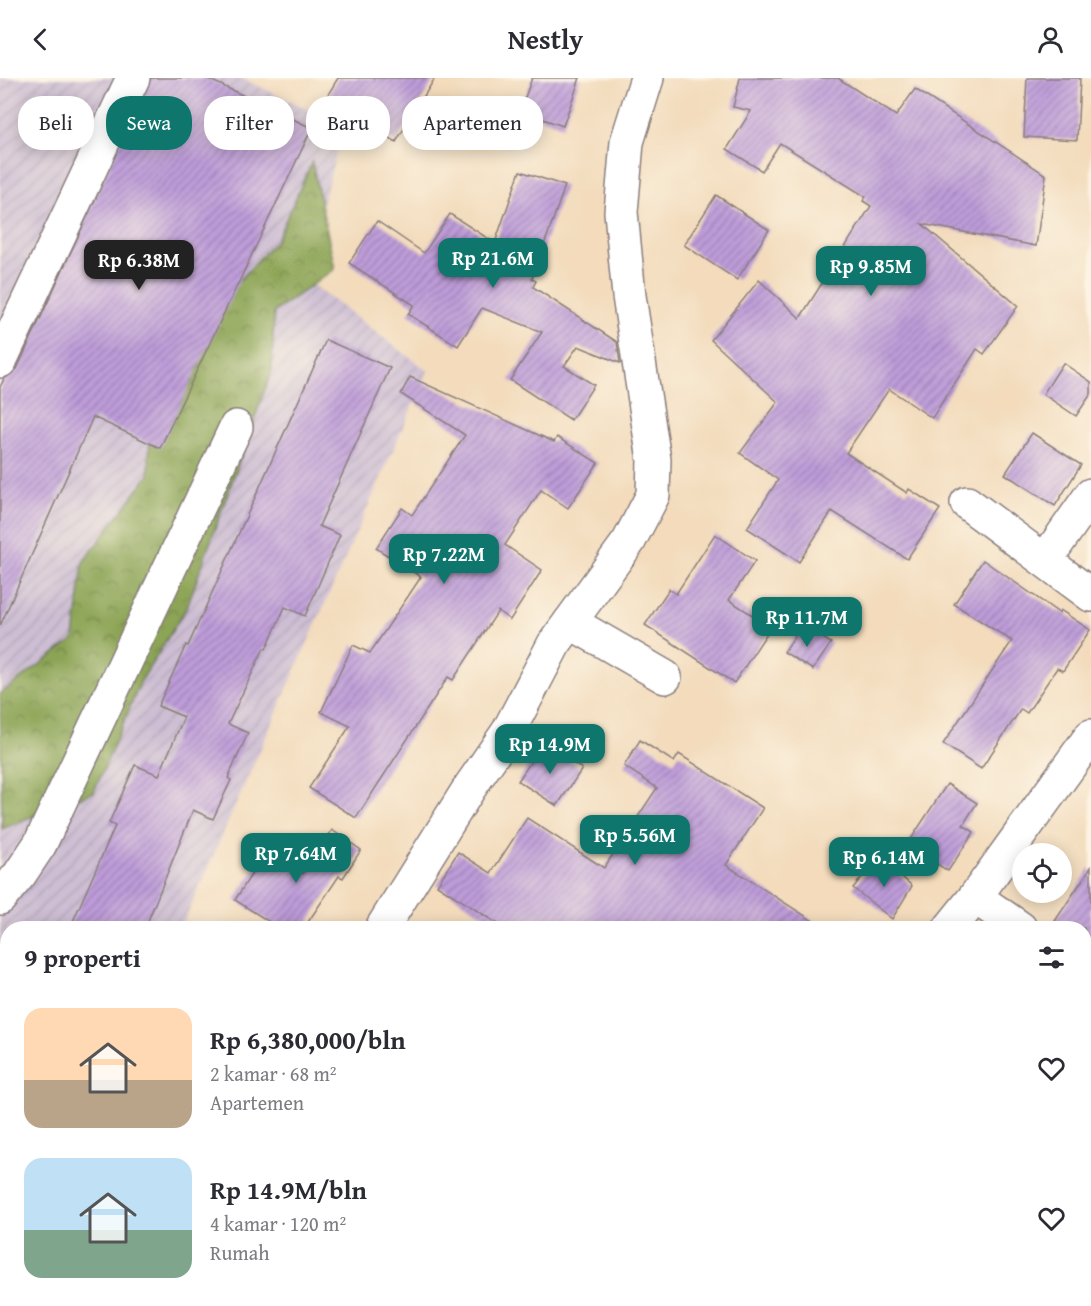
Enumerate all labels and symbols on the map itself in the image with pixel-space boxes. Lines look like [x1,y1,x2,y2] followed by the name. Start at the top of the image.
[431,238,555,289] pin: Rp 21.6M
[77,240,201,291] pin: Rp 6.38M
[809,246,933,297] pin: Rp 9.85M
[382,534,506,585] pin: Rp 7.22M
[745,597,869,648] pin: Rp 11.7M
[488,724,612,775] pin: Rp 14.9M
[573,815,697,866] pin: Rp 5.56M
[234,833,358,884] pin: Rp 7.64M
[822,837,946,888] pin: Rp 6.14M

